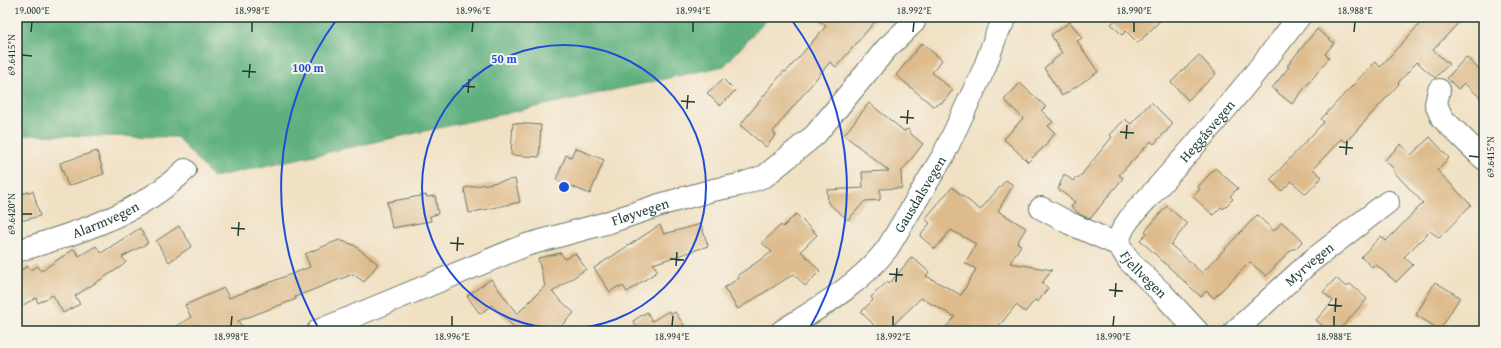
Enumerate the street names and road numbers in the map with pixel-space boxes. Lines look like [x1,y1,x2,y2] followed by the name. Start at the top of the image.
[1175,95,1240,167] street label: Heggåsvegen
[889,152,951,236] street label: Gausdalsvegen
[609,193,672,231] street label: Fløyvegen
[69,196,143,243] street label: Alarmvegen
[1280,237,1338,291] street label: Myrvegen
[1115,247,1172,303] street label: Fjellvegen

